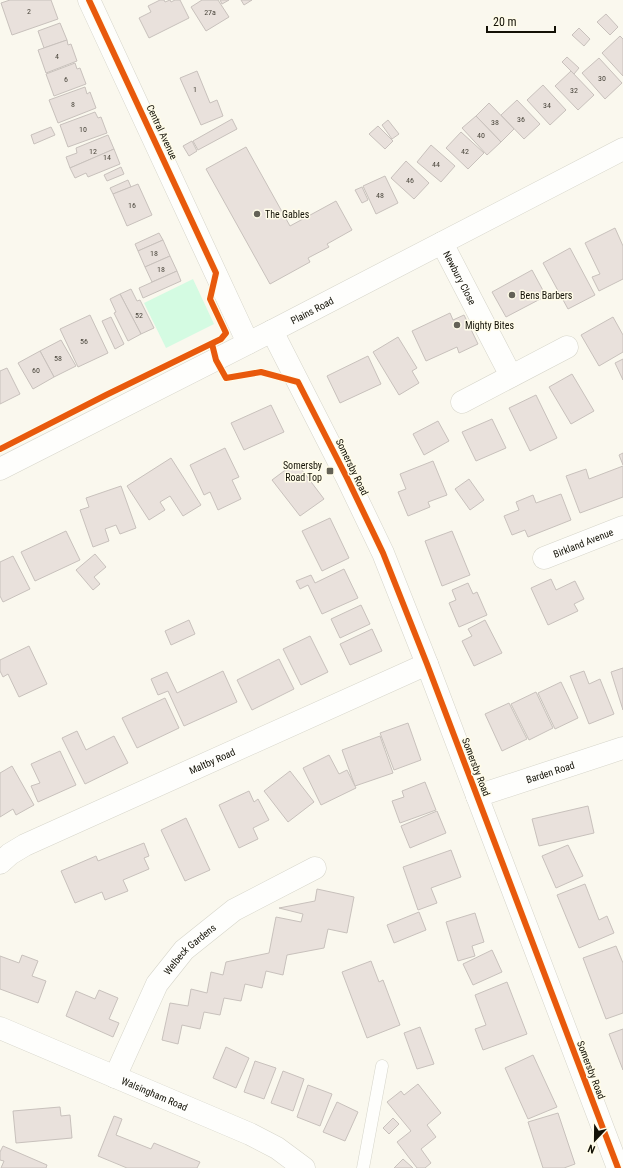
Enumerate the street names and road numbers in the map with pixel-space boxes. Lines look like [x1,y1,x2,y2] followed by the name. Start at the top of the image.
[145,103,180,161] street label: Central Avenue
[441,249,479,307] street label: Newbury Close
[289,295,335,326] street label: Plains Road
[334,437,370,497] street label: Somersby Road
[552,526,615,559] street label: Birkland Avenue
[460,736,492,798] street label: Somersby Road
[187,746,237,776] street label: Maltby Road
[525,759,576,785] street label: Barden Road
[161,921,218,977] street label: Welbeck Gardens
[575,1039,607,1101] street label: Somersby Road
[120,1075,189,1112] street label: Walsingham Road

